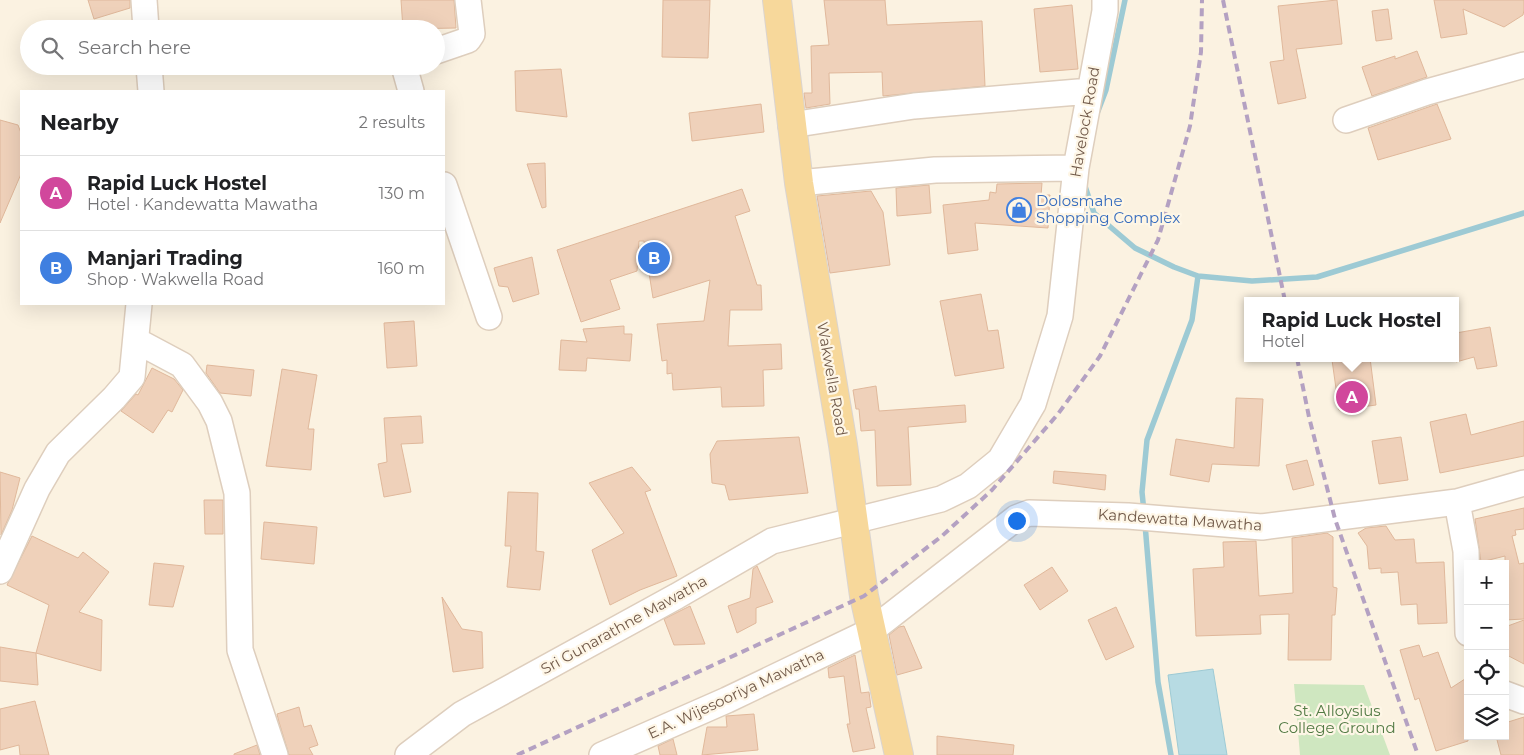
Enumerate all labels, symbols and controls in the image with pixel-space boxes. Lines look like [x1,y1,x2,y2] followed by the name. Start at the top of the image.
[20,20,445,75] search box
[38,34,66,62] icon: search
[78,36,191,59] text: Search here
[1065,65,1104,179] street label: Havelock Road
[40,110,119,135] text: Nearby
[359,113,425,132] text: 2 results
[87,172,267,195] text: Rapid Luck Hostel
[50,184,62,203] text: A
[378,184,425,203] text: 130 m
[1036,191,1180,227] place label: Dolosmahe Shopping Complex
[87,195,318,214] text: Hotel · Kandewatta Mawatha
[1006,197,1032,223] shop icon: Dolosmahe Shopping Complex
[638,239,670,277] pin: B
[87,247,243,270] text: Manjari Trading
[50,259,62,278] text: B
[378,259,425,278] text: 160 m
[87,270,264,289] text: Shop · Wakwella Road
[1244,297,1459,362] popup
[1262,309,1441,332] text: Rapid Luck Hostel
[813,320,852,437] street label: Wakwella Road
[1262,332,1305,351] text: Hotel
[1336,378,1368,416] pin: A
[1097,504,1263,535] street label: Kandewatta Mawatha
[1004,508,1030,534] your location
[1464,560,1509,740] map controls
[1464,560,1509,605] button: +
[537,571,710,678] street label: Sri Gunarathne Mawatha
[1464,605,1509,650] button: −
[645,644,827,743] street label: E.A. Wijesooriya Mawatha
[1464,650,1509,695] button: locate
[1464,695,1509,740] button: layers
[1278,701,1396,737] park label: St. Alloysius College Ground

